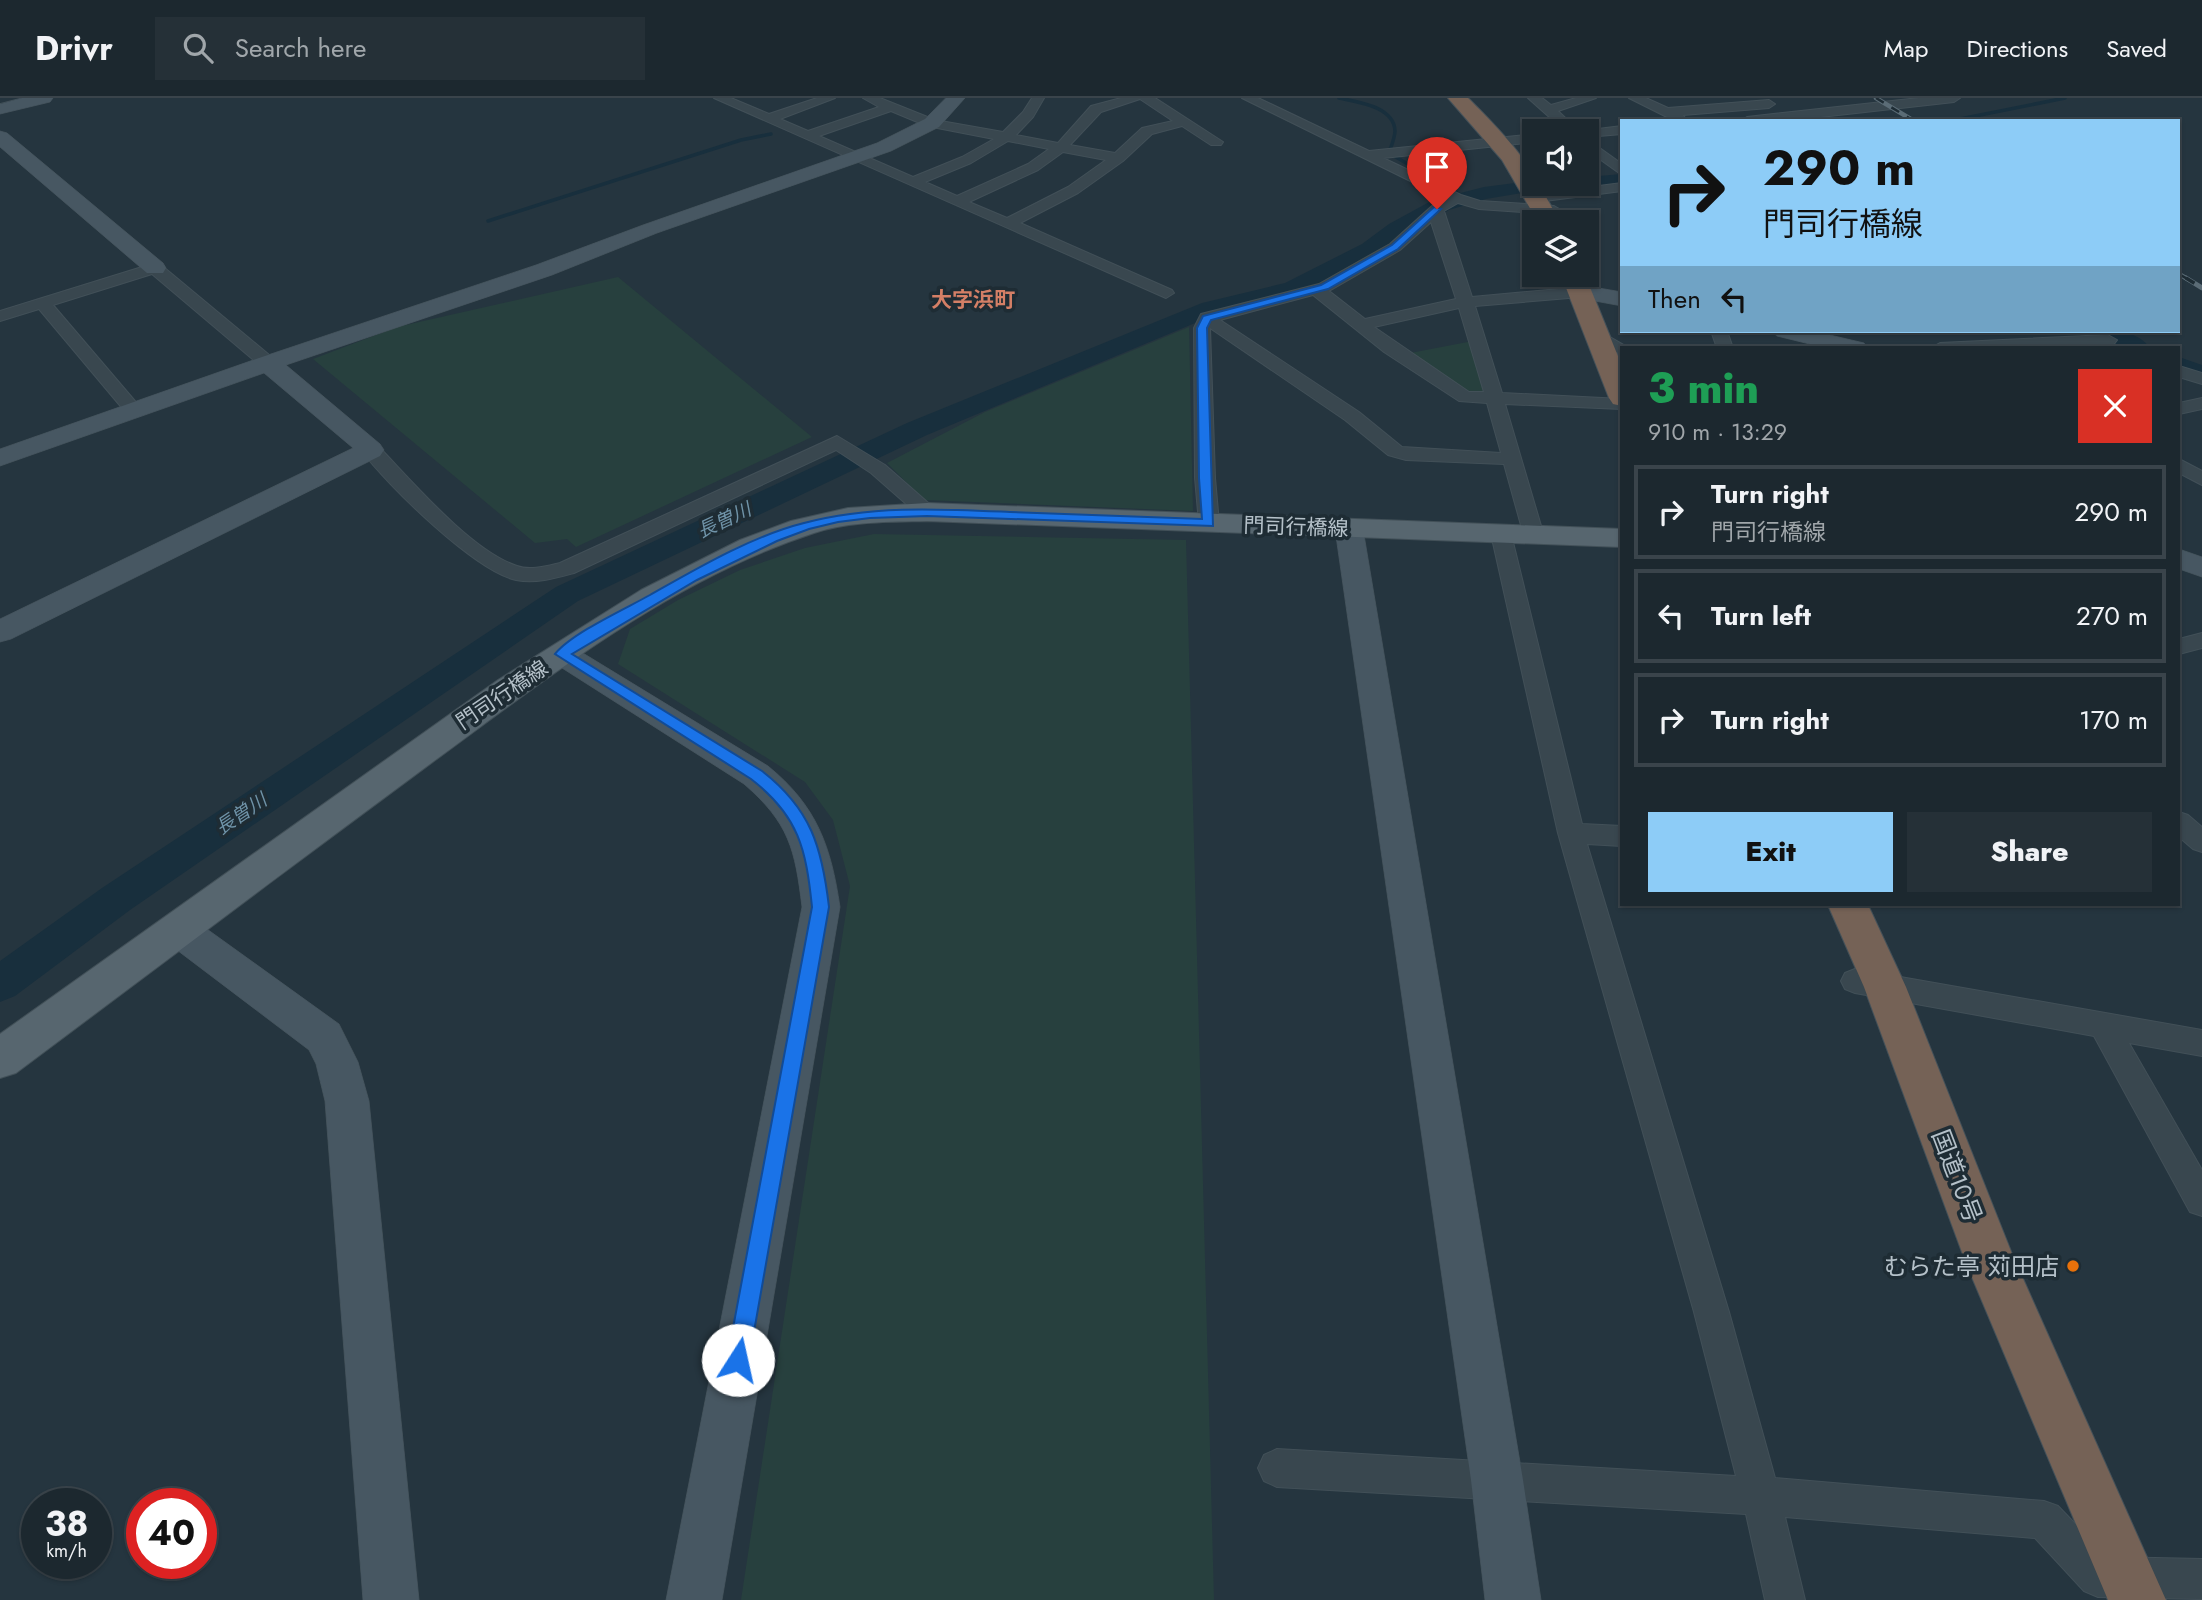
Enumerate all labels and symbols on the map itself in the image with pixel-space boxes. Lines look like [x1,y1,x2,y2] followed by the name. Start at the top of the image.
[1407,137,1467,209] pin
[931,285,1015,315] district label: 大字浜町
[692,495,757,544] water label: 長曽川
[1243,510,1349,544] street label: 門司行橋線
[450,653,554,737] street label: 門司行橋線
[210,786,274,841] water label: 長曽川
[1923,1124,1991,1228] street label: 国道10号
[1884,1249,2059,1284] place label: むらた亭 苅田店
[2065,1258,2081,1274] marker: むらた亭 苅田店
[701,1323,775,1397] position arrow
[126,1488,217,1579] speed limit sign: 40

